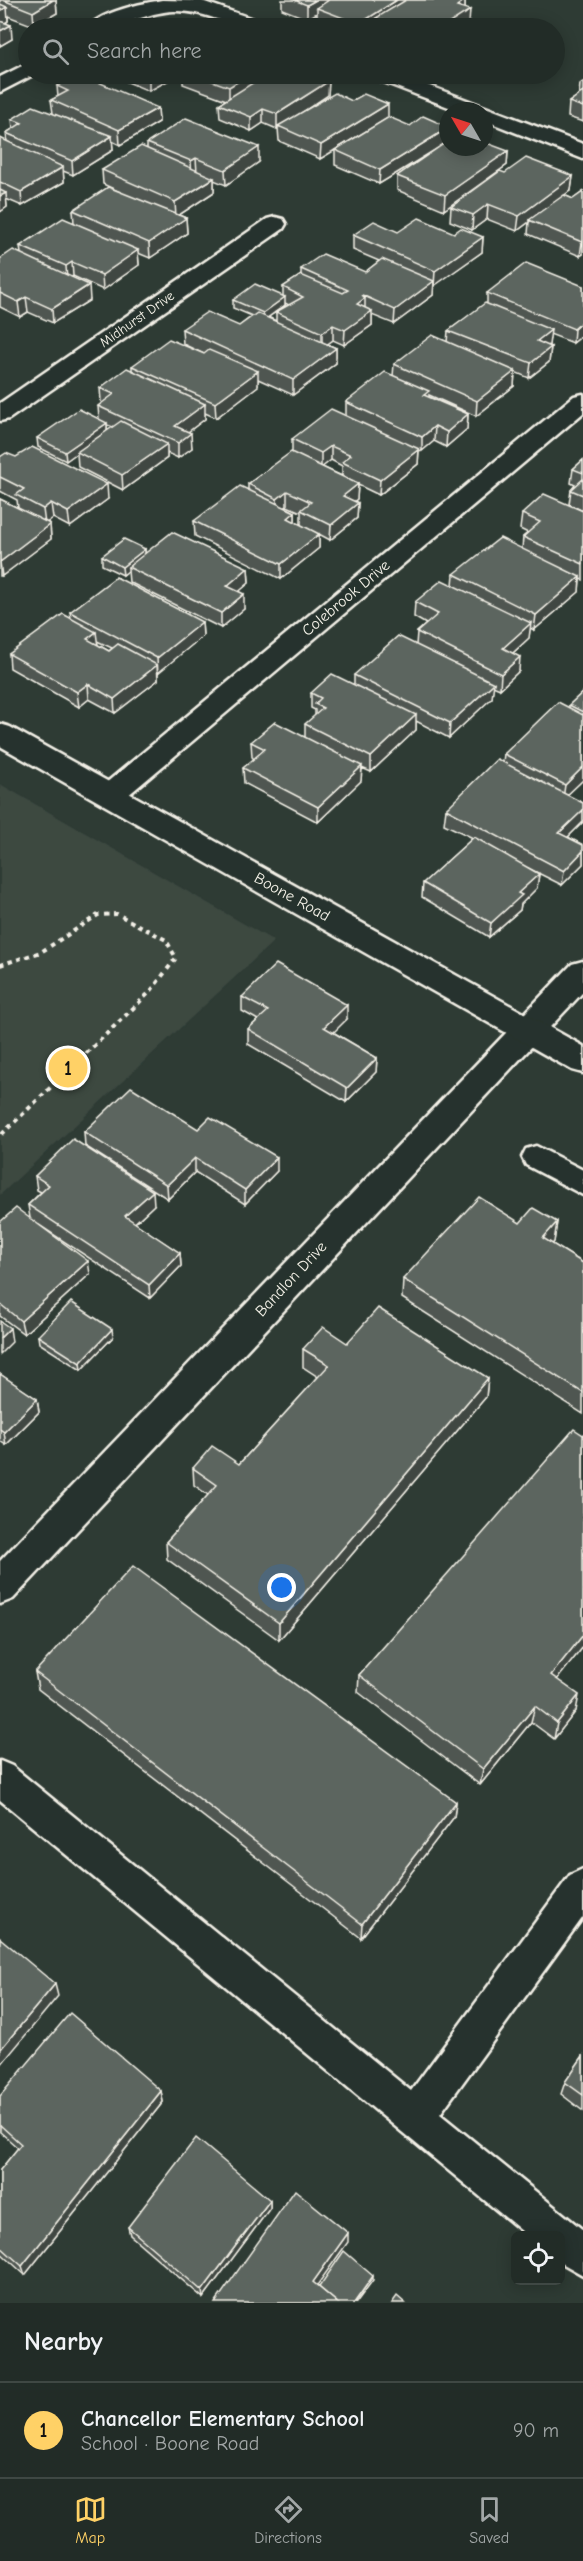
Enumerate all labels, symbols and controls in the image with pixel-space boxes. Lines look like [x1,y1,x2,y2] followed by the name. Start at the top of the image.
[18,18,565,84] search box
[39,35,72,68] icon: search
[87,38,202,64] text: Search here
[439,102,493,156] north arrow
[96,287,178,351] street label: Midhurst Drive
[299,556,393,640] street label: Colebrook Drive
[251,869,333,925] street label: Boone Road
[48,1046,88,1090] pin: 1
[252,1238,330,1320] street label: Bandlon Drive
[267,1573,296,1602] your location
[511,2231,565,2285] map controls
[511,2231,565,2285] button: locate
[24,2327,103,2357] text: Nearby
[81,2406,364,2432] text: Chancellor Elementary School
[40,2419,47,2442] text: 1
[513,2419,559,2442] text: 90 m
[81,2432,259,2455] text: School · Boone Road
[74,2493,107,2547] tab: Map
[254,2493,322,2547] tab: Directions
[469,2493,509,2547] tab: Saved

